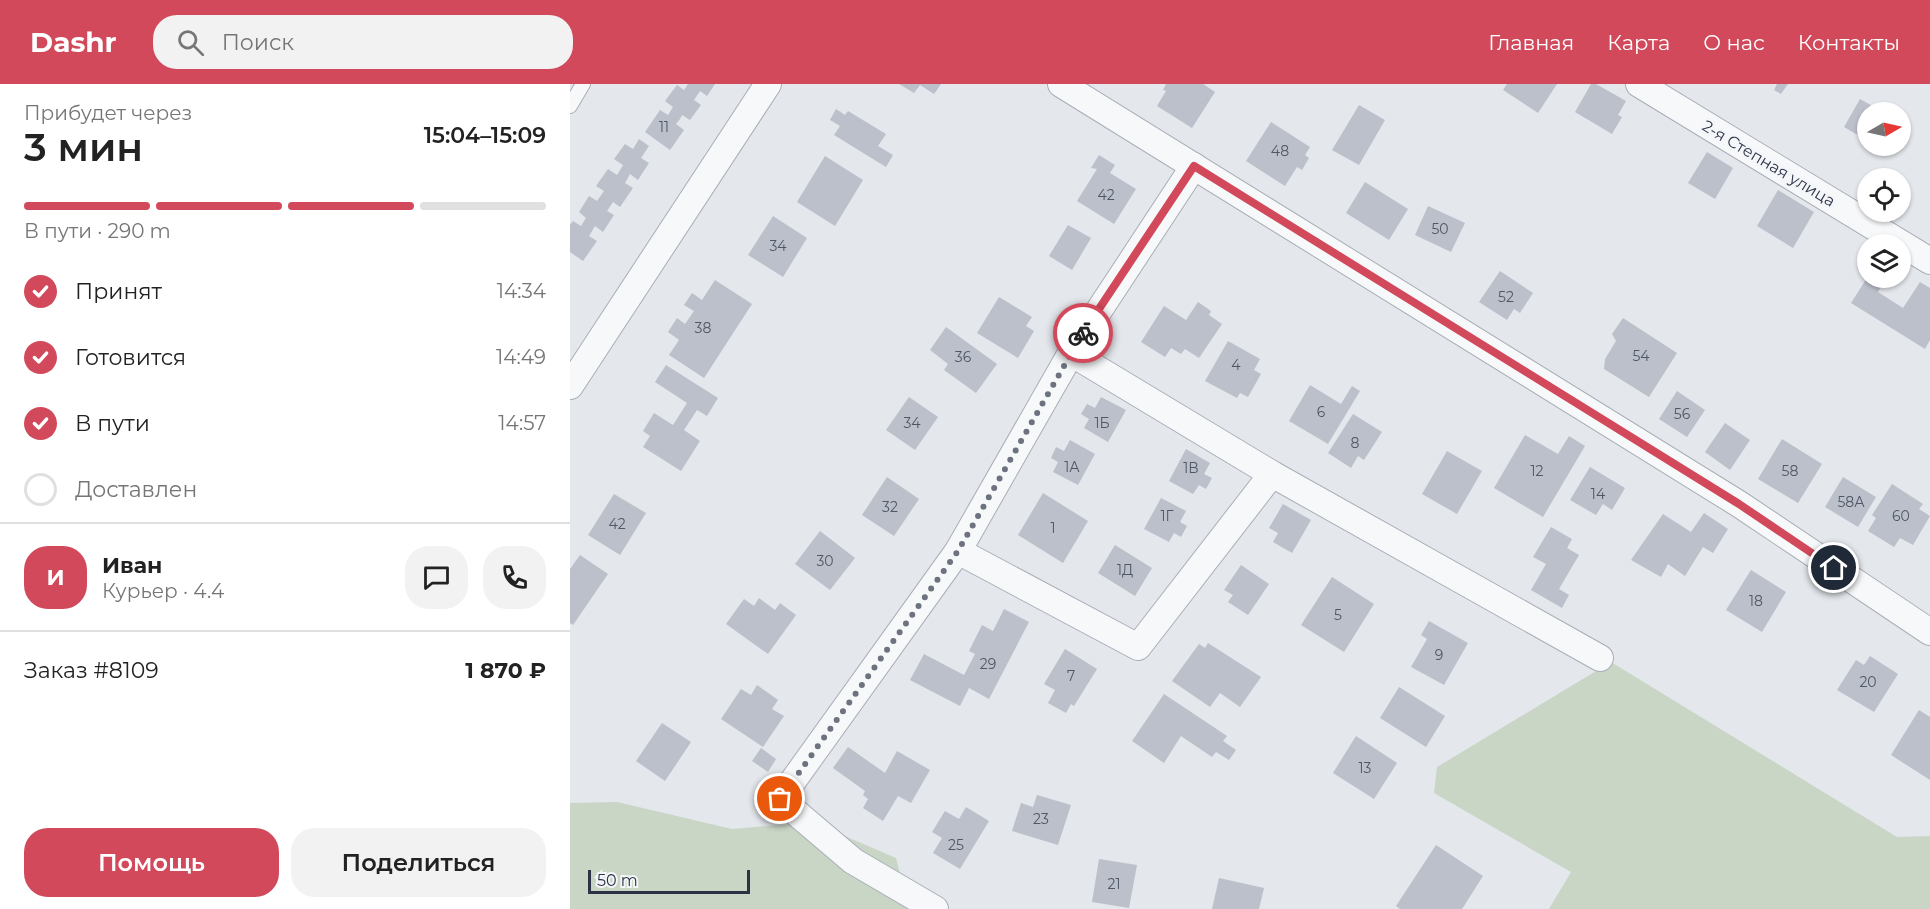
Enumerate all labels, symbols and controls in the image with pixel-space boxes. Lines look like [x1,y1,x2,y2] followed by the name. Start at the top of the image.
[153,15,573,69] search box
[30,25,117,59] text: Dashr
[174,26,207,59] icon: search
[222,29,294,56] text: Поиск
[1488,30,1574,55] text: Главная
[1607,30,1670,55] text: Карта
[1703,30,1765,55] text: О нас
[1798,30,1900,55] text: Контакты
[24,101,192,125] text: Прибудет через
[1857,102,1911,156] north arrow
[1857,102,1911,288] map controls
[1699,116,1839,211] street label: 2-я Степная улица
[659,118,669,136] house number: 11
[424,122,546,149] text: 15:04–15:09
[24,123,143,171] text: 3 мин
[1271,142,1289,160] house number: 48
[1857,168,1911,222] button: locate
[1097,186,1115,204] house number: 42
[24,219,171,243] text: В пути · 290 m
[1431,220,1449,238] house number: 50
[1857,234,1911,288] button: layers
[769,237,787,255] house number: 34
[24,275,57,308] icon: check
[75,278,162,305] text: Принят
[497,279,546,303] text: 14:34
[1498,288,1514,306] house number: 52
[1053,303,1113,363] courier
[1067,317,1100,350] icon: bike
[695,319,711,337] house number: 38
[24,341,57,374] icon: check
[75,344,186,371] text: Готовится
[496,345,546,369] text: 14:49
[1632,347,1650,365] house number: 54
[955,348,972,366] house number: 36
[1231,356,1241,374] house number: 4
[1317,403,1326,421] house number: 6
[1674,405,1691,423] house number: 56
[24,407,57,440] icon: check
[75,410,150,437] text: В пути
[498,411,546,435] text: 14:57
[903,414,921,432] house number: 34
[1094,414,1110,432] house number: 1Б
[1351,434,1360,452] house number: 8
[1064,458,1080,476] house number: 1А
[1183,459,1199,477] house number: 1В
[1530,462,1544,480] house number: 12
[1782,462,1798,480] house number: 58
[75,476,197,503] text: Доставлен
[1591,485,1606,503] house number: 14
[1837,493,1865,511] house number: 58А
[882,498,898,516] house number: 32
[1160,507,1174,525] house number: 1Г
[1892,507,1910,525] house number: 60
[608,515,626,533] house number: 42
[1050,519,1056,537] house number: 1
[1808,542,1859,593] pin
[405,546,468,609] button: chat
[483,546,546,609] button: phone
[1817,551,1850,584] icon: home
[102,552,162,579] text: Иван
[816,552,834,570] house number: 30
[1117,561,1133,579] house number: 1Д
[46,564,65,591] text: И
[102,579,224,603] text: Курьер · 4.4
[1749,592,1763,610] house number: 18
[1334,606,1342,624] house number: 5
[1435,646,1443,664] house number: 9
[980,655,996,673] house number: 29
[24,657,159,684] text: Заказ #8109
[465,657,546,684] text: 1 870 ₽
[1067,667,1075,685] house number: 7
[1859,673,1877,691] house number: 20
[1359,759,1372,777] house number: 13
[754,773,805,824] pin
[763,782,796,815] icon: bag
[1033,810,1049,828] house number: 23
[24,828,279,897] button: Помощь
[291,828,546,897] button: Поделиться
[948,836,964,854] house number: 25
[588,867,750,894] scale bar
[597,871,638,890] text: 50 m
[1107,875,1121,893] house number: 21

